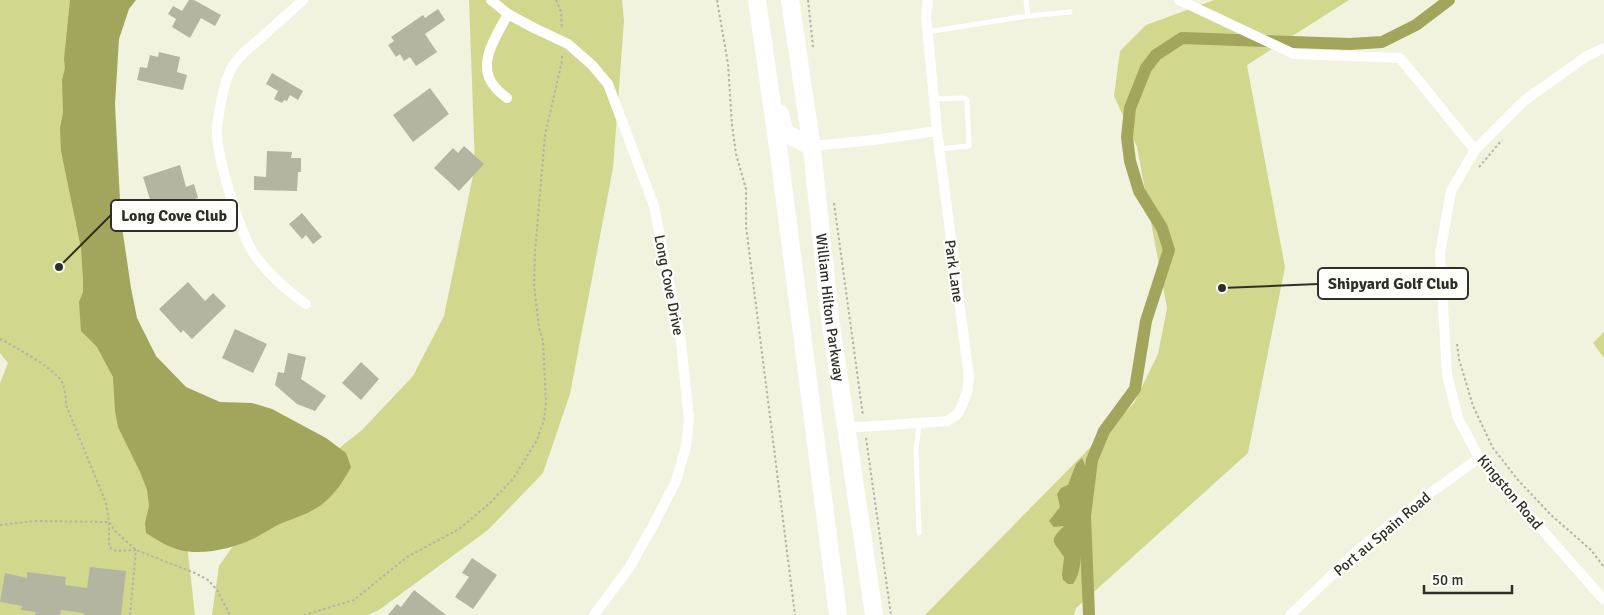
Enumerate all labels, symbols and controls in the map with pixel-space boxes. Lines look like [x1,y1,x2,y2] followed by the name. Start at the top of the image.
[111,200,237,231] callout: Long Cove Club
[121,206,228,226] text: Long Cove Club
[812,232,848,383] street label: William Hilton Parkway
[650,233,688,337] street label: Long Cove Drive
[941,238,967,304] street label: Park Lane
[1318,268,1468,299] callout: Shipyard Golf Club
[1328,274,1458,294] text: Shipyard Golf Club
[1473,451,1547,533] street label: Kingston Road
[1330,488,1434,580] street label: Port au Spain Road
[1424,562,1512,594] scale bar
[1432,571,1463,589] text: 50 m

